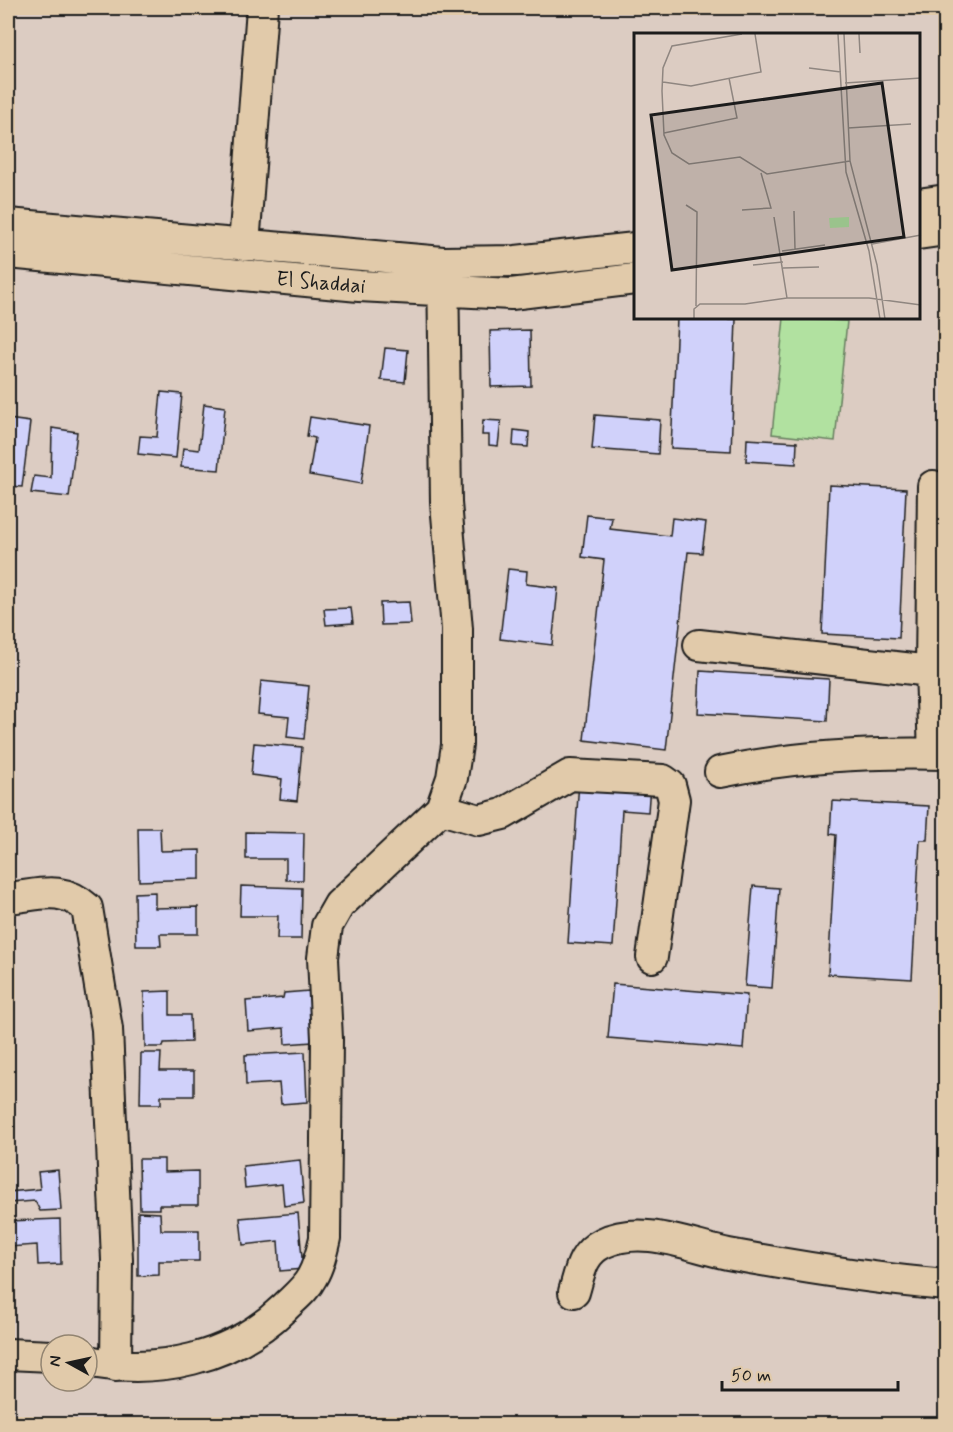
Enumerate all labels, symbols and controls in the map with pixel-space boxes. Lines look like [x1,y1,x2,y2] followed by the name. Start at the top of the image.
[634,33,920,320] inset map
[275,265,367,301] street label: El Shaddai
[39,1333,99,1393] north arrow
[44,1354,67,1368] text: N
[722,1354,898,1392] scale bar
[731,1364,771,1388] text: 50 m

